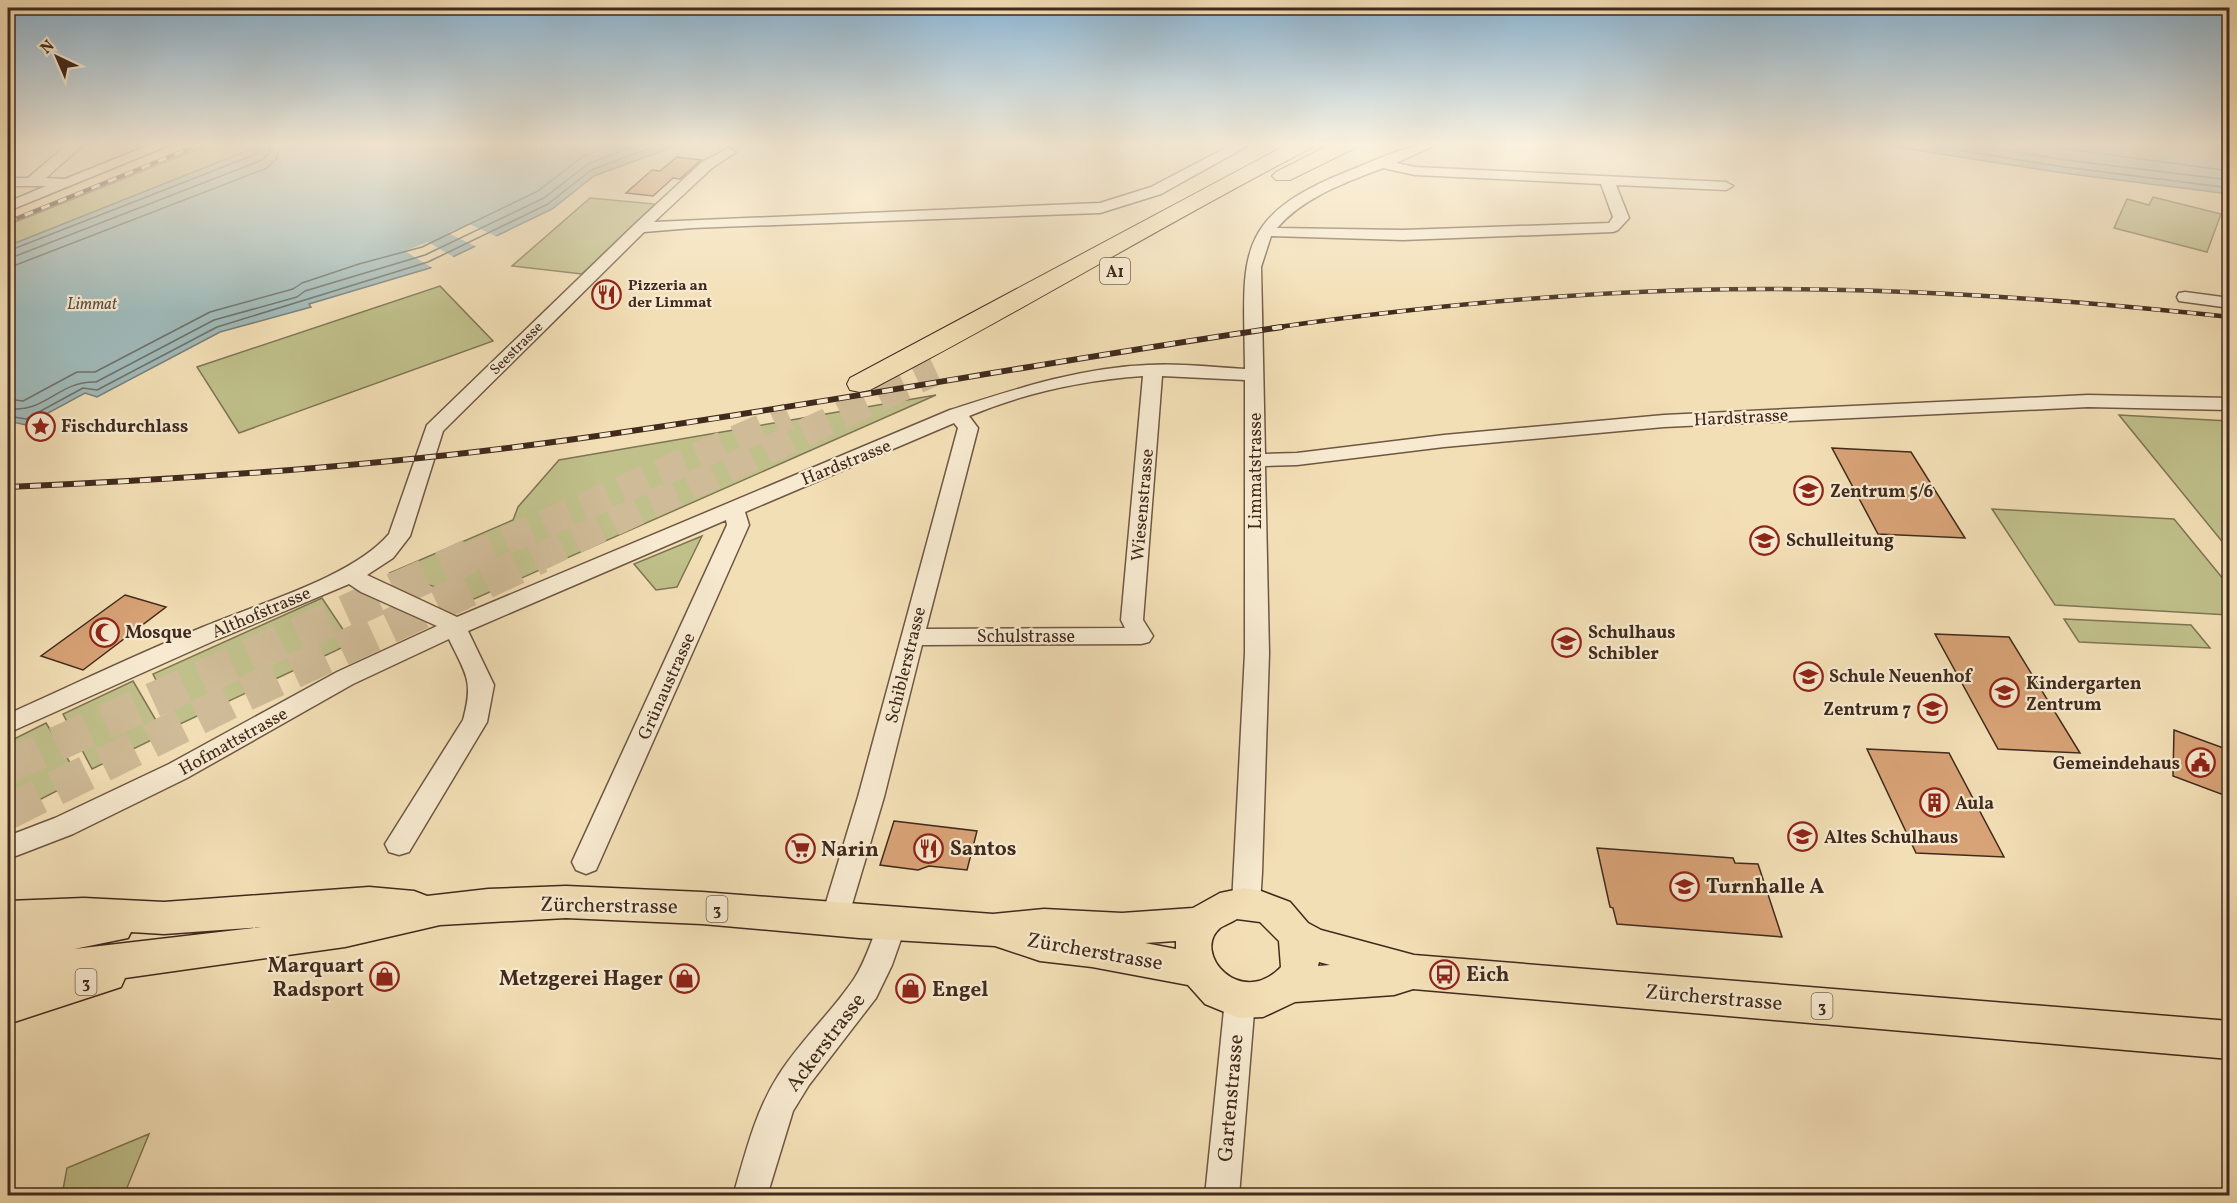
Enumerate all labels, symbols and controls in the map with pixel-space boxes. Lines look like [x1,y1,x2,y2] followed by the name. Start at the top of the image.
[27,27,87,87] north arrow
[36,35,60,60] text: N
[1100,258,1130,284] road number: A1
[628,276,712,314] place label: Pizzeria an der Limmat
[591,278,623,310] restaurant icon: Pizzeria an der Limmat
[67,294,118,316] water label: Limmat
[486,318,548,380] street label: Seestrasse
[1693,404,1789,433] street label: Hardstrasse
[24,410,56,442] place icon: Fischdurchlass
[1244,413,1269,529] street label: Limmatstrasse
[61,415,188,440] place label: Fischdurchlass
[798,434,895,493] street label: Hardstrasse
[1126,448,1161,562] street label: Wiesenstrasse
[1793,475,1825,507] school or university icon: Zentrum 5/6
[1830,480,1934,505] place label: Zentrum 5/6
[1749,524,1781,556] school or university icon: Schulleitung
[1786,529,1894,554] place label: Schulleitung
[208,581,315,645] street label: Althofstrasse
[880,604,933,726] street label: Schiblerstrasse
[88,616,120,648] mosque icon: Mosque
[125,621,192,646] place label: Mosque
[1588,621,1676,667] place label: Schulhaus Schibler
[977,625,1075,650] street label: Schulstrasse
[1551,626,1583,658] school or university icon: Schulhaus Schibler
[633,629,702,744] street label: Grünaustrasse
[1792,660,1824,692] school or university icon: Schule Neuenhof
[1829,665,1974,690] place label: Schule Neuenhof
[2026,672,2142,718] place label: Kindergarten Zentrum
[1989,677,2021,709] school or university icon: Kindergarten Zentrum
[1916,693,1948,725] school or university icon: Zentrum 7
[1823,698,1911,723] place label: Zentrum 7
[175,702,293,783] street label: Hofmattstrasse
[2185,747,2217,779] public building icon: Gemeindehaus
[2053,752,2180,777] place label: Gemeindehaus
[1918,787,1950,819] building icon: Aula
[1955,792,1994,817] place label: Aula
[1787,821,1819,853] school or university icon: Altes Schulhaus
[1824,826,1958,851] place label: Altes Schulhaus
[913,832,945,864] restaurant icon: Santos
[784,833,816,865] supermarket icon: Narin
[950,835,1016,864] place label: Santos
[821,836,879,865] place label: Narin
[1669,870,1701,902] school or university icon: Turnhalle A
[1706,873,1824,902] place label: Turnhalle A
[540,891,678,922] street label: Zürcherstrasse
[706,896,728,922] road number: 3
[1024,926,1165,979] street label: Zürcherstrasse
[268,952,364,1005] place label: Marquart Radsport
[1429,958,1461,990] bus stop icon: Eich
[369,961,401,993] shop icon: Marquart Radsport
[1466,961,1510,990] place label: Eich
[668,962,700,994] shop icon: Metzgerei Hager
[499,965,663,994] place label: Metzgerei Hager
[76,969,97,995] road number: 3
[895,973,927,1005] shop icon: Engel
[932,976,988,1005] place label: Engel
[1644,978,1784,1019] street label: Zürcherstrasse
[780,988,873,1098] street label: Ackerstrasse
[1812,993,1832,1019] road number: 3
[1211,1033,1252,1163] street label: Gartenstrasse

